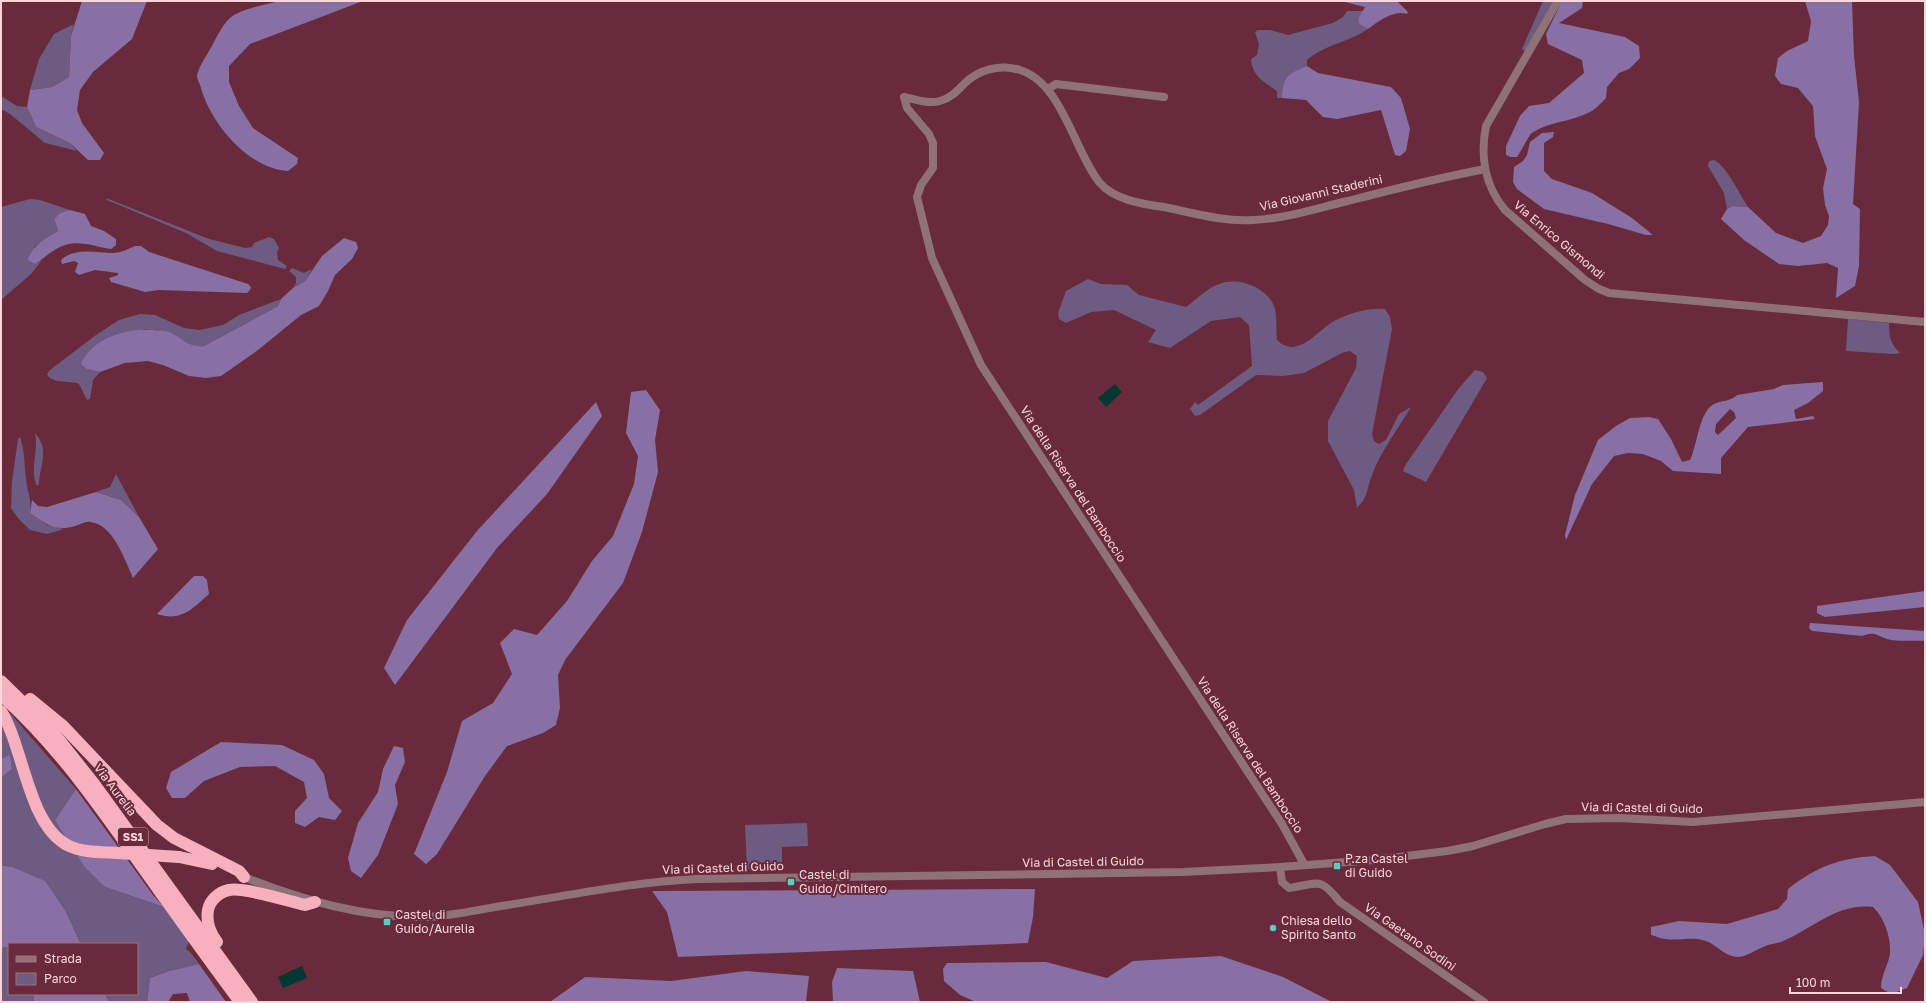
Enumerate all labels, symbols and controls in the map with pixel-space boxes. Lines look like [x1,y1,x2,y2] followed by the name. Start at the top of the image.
[1258,171,1384,214] street label: Via Giovanni Staderini
[1511,197,1608,282] street label: Via Enrico Gismondi
[1017,403,1130,565] street label: Via della Riserva del Bamboccio
[1194,674,1307,836] street label: Via della Riserva del Bamboccio
[91,761,140,819] street label: Via Aurelia
[1581,799,1703,816] street label: Via di Castel di Guido
[118,828,148,846] road number: SS1
[1345,851,1408,880] place label: P.za Castel di Guido
[1022,853,1144,870] street label: Via di Castel di Guido
[662,858,784,877] street label: Via di Castel di Guido
[1332,861,1342,871] marker: P.za Castel di Guido
[799,867,887,896] place label: Castel di Guido/Cimitero
[786,877,796,887] marker: Castel di Guido/Cimitero
[1362,899,1459,974] street label: Via Gaetano Sodini
[395,907,475,936] place label: Castel di Guido/Aurelia
[1281,913,1356,942] place label: Chiesa dello Spirito Santo
[382,917,392,927] marker: Castel di Guido/Aurelia
[1268,923,1278,933] marker: Chiesa dello Spirito Santo
[8,943,138,995] legend
[44,951,82,966] text: Strada
[1790,969,1901,995] scale bar
[44,971,77,986] text: Parco
[1796,975,1830,990] text: 100 m

